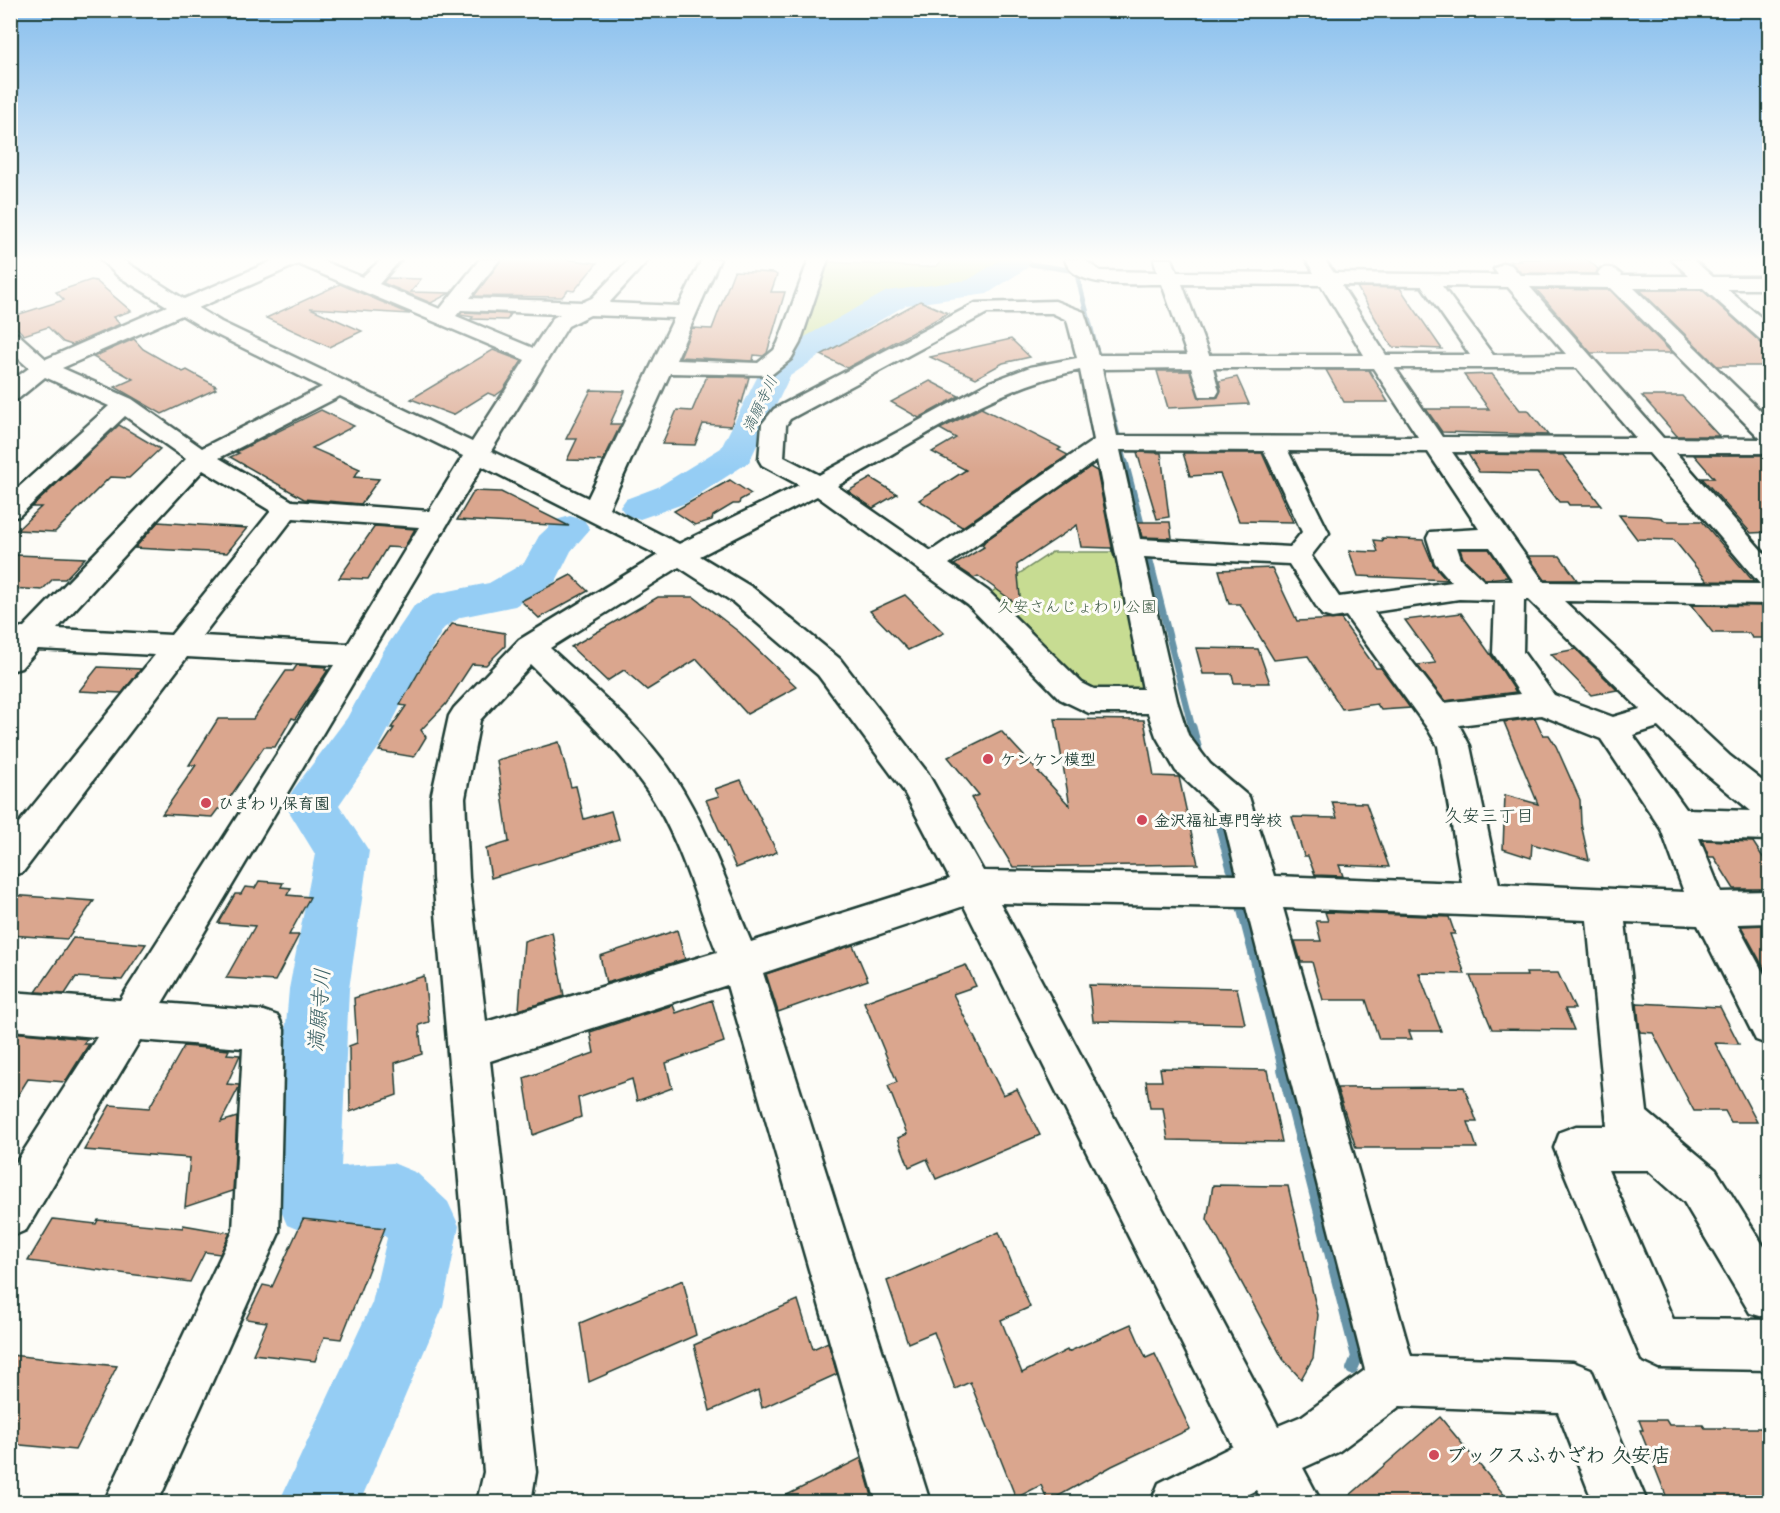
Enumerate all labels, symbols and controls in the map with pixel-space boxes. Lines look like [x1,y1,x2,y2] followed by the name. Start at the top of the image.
[739,373,782,435] water label: 満願寺川
[997,598,1157,617] park label: 久安さんじょわり公園
[1000,751,1096,770] place label: ケンケン模型
[981,752,995,766] marker: ケンケン模型
[218,795,330,814] place label: ひまわり保育園
[199,796,213,810] marker: ひまわり保育園
[1444,806,1534,827] district label: 久安三丁目
[1154,812,1282,831] place label: 金沢福祉専門学校
[1135,813,1149,827] marker: 金沢福祉専門学校
[303,967,336,1053] water label: 満願寺川
[1446,1444,1671,1468] place label: ブックスふかざわ 久安店
[1427,1448,1441,1462] marker: ブックスふかざわ 久安店

